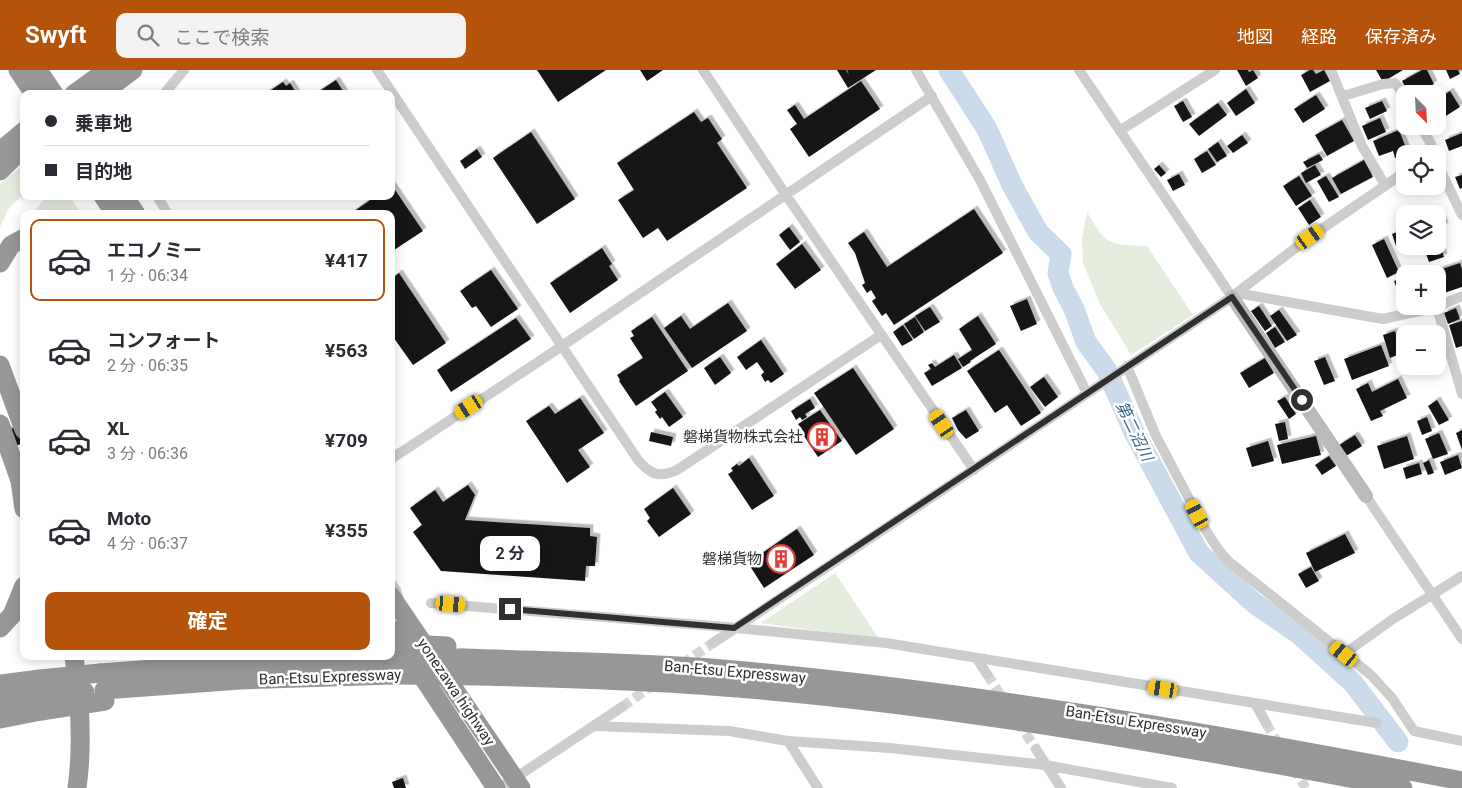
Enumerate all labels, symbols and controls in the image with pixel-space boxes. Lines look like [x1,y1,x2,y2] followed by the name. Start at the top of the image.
[116,13,466,58] search box
[25,21,86,49] text: Swyft
[134,21,162,49] icon: search
[174,26,269,49] text: ここで検索
[1237,26,1273,47] text: 地図
[1301,26,1337,47] text: 経路
[1365,26,1437,47] text: 保存済み
[1396,85,1446,135] north arrow
[1396,85,1446,375] map controls
[75,112,132,135] text: 乗車地
[1396,145,1446,195] button: locate
[75,160,132,183] text: 目的地
[1396,205,1446,255] button: layers
[1293,222,1326,252] car
[47,238,92,283] icon: car
[107,239,202,262] text: エコノミー
[325,249,368,272] text: ¥417
[1396,265,1446,315] button: +
[107,266,188,285] text: 1 分 · 06:34
[1396,325,1446,375] button: −
[47,328,92,373] icon: car
[107,329,220,352] text: コンフォート
[325,339,368,362] text: ¥563
[107,356,188,375] text: 2 分 · 06:35
[1291,389,1313,411] route start
[452,393,485,421] car
[1112,398,1158,466] water label: 第二沼川
[927,407,956,441] car
[107,417,129,440] text: XL
[47,418,92,463] icon: car
[807,422,837,452] building icon: 磐梯貨物株式会社
[683,428,803,446] place label: 磐梯貨物株式会社
[325,429,368,452] text: ¥709
[107,444,188,463] text: 3 分 · 06:36
[1183,497,1210,531] car
[107,507,151,530] text: Moto
[47,508,92,553] icon: car
[325,519,368,542] text: ¥355
[107,534,188,553] text: 4 分 · 06:37
[480,536,540,572] callout: 2 分
[495,544,525,563] text: 2 分
[766,544,796,574] building icon: 磐梯貨物
[702,550,762,568] place label: 磐梯貨物
[45,592,370,650] button: 確定
[435,595,466,613] car
[499,598,521,620] route end
[413,635,499,749] street label: yonezawa highway
[1327,639,1360,669] car
[663,657,807,687] street label: Ban-Etsu Expressway
[259,666,401,688] street label: Ban-Etsu Expressway
[1147,679,1178,699] car
[1064,702,1208,742] street label: Ban-Etsu Expressway

